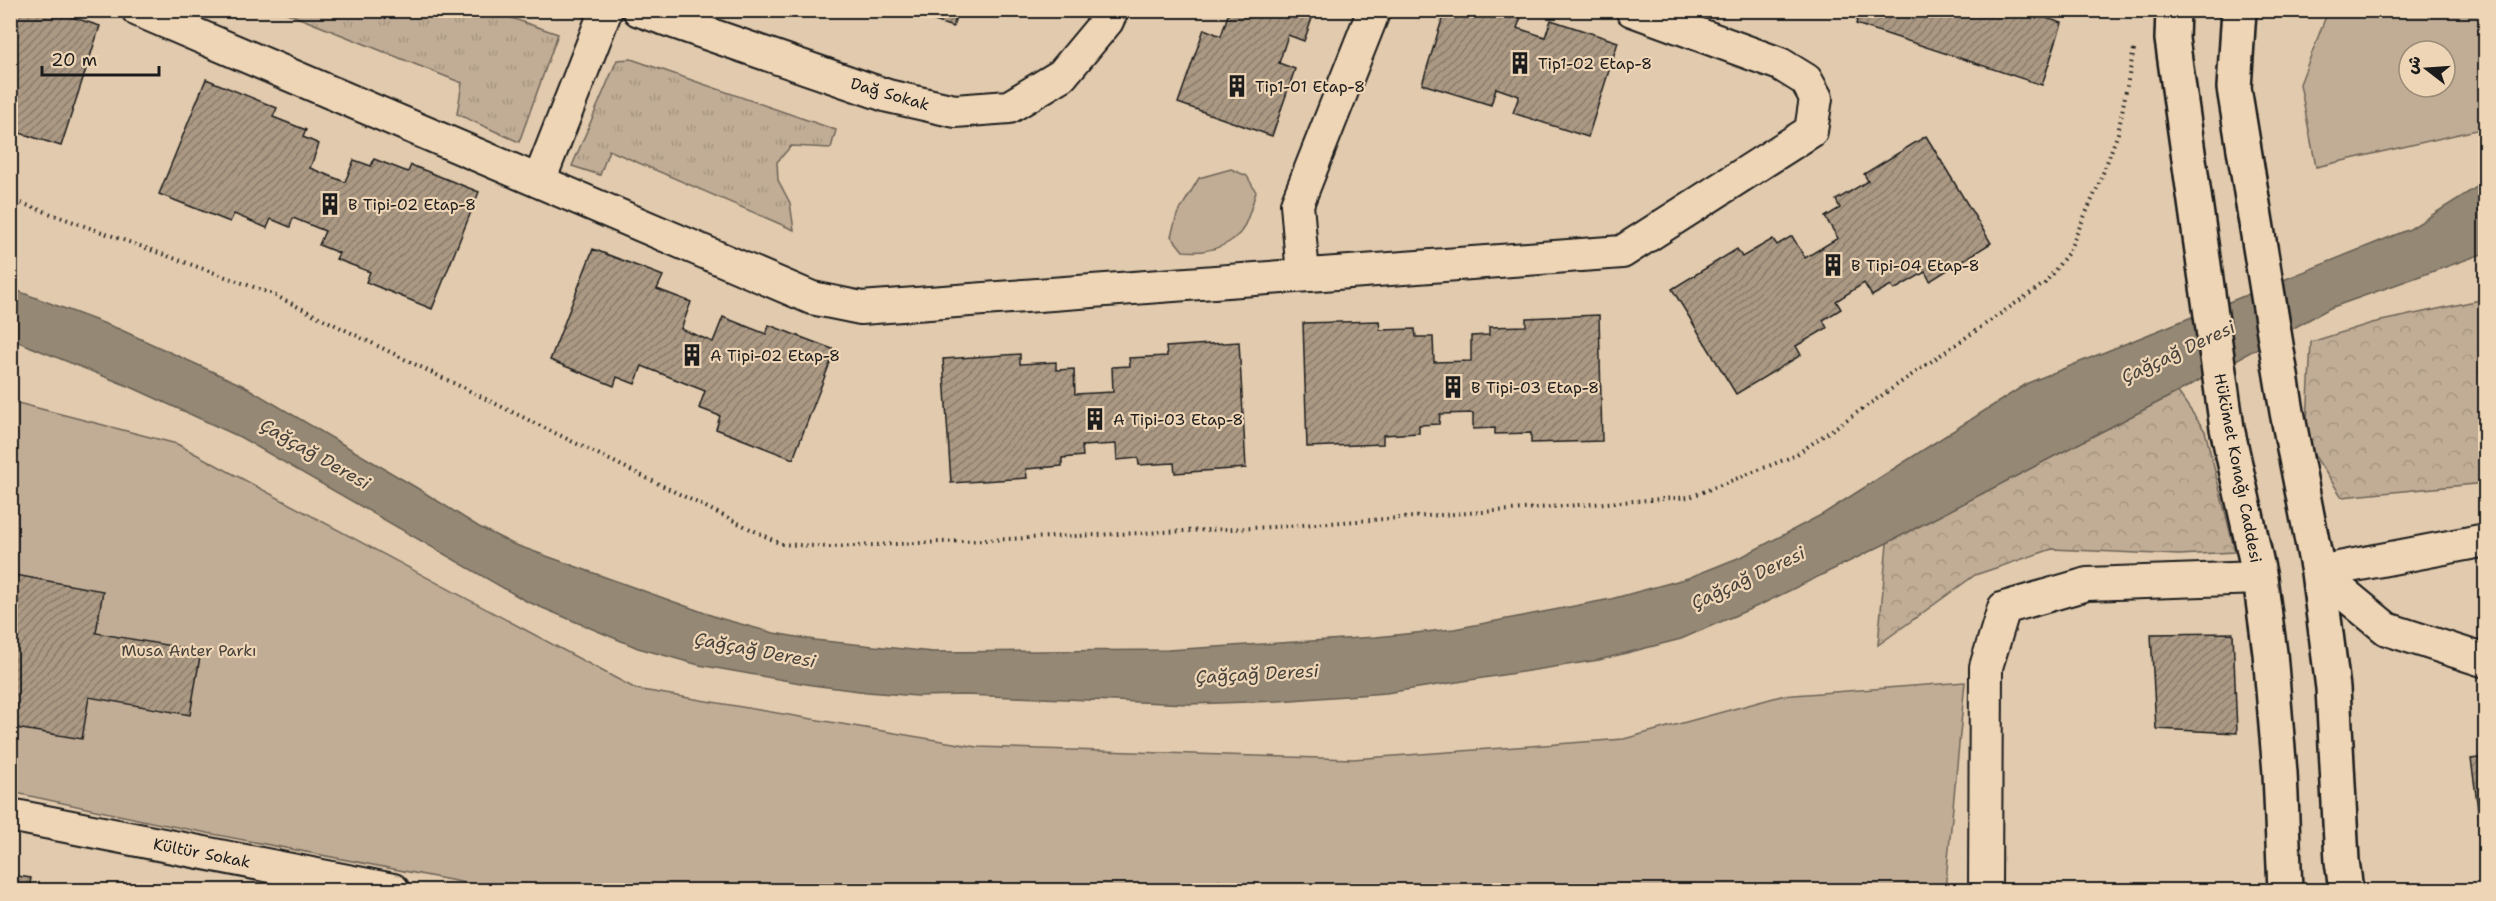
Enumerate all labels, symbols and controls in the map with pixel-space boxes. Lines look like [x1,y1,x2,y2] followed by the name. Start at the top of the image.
[42,39,159,77] scale bar
[2397,39,2457,99] north arrow
[51,48,97,72] text: 20 m
[1507,50,1533,76] building icon: Tip1-02 Etap-8
[1538,53,1652,74] place label: Tip1-02 Etap-8
[2401,53,2426,76] text: ش
[848,73,932,115] street label: Dağ Sokak
[1224,73,1250,99] building icon: Tip1-01 Etap-8
[1255,76,1365,97] place label: Tip1-01 Etap-8
[317,191,343,217] building icon: B Tipi-02 Etap-8
[348,194,476,215] place label: B Tipi-02 Etap-8
[1820,252,1846,278] building icon: B Tipi-04 Etap-8
[1851,255,1980,276] place label: B Tipi-04 Etap-8
[2117,315,2240,389] water label: Çağçağ Deresi
[679,342,705,368] building icon: A Tipi-02 Etap-8
[710,345,840,366] place label: A Tipi-02 Etap-8
[2209,371,2267,565] street label: Hükümet Konağı Caddesi
[1440,374,1466,400] building icon: B Tipi-03 Etap-8
[1471,377,1599,398] place label: B Tipi-03 Etap-8
[1082,406,1108,432] building icon: A Tipi-03 Etap-8
[1113,409,1243,430] place label: A Tipi-03 Etap-8
[256,413,375,496] water label: Çağçağ Deresi
[1687,541,1810,615] water label: Çağçağ Deresi
[692,626,819,674] water label: Çağçağ Deresi
[121,640,257,661] park label: Musa Anter Parkı
[1195,659,1320,689] water label: Çağçağ Deresi
[152,833,252,873] street label: Kültür Sokak

